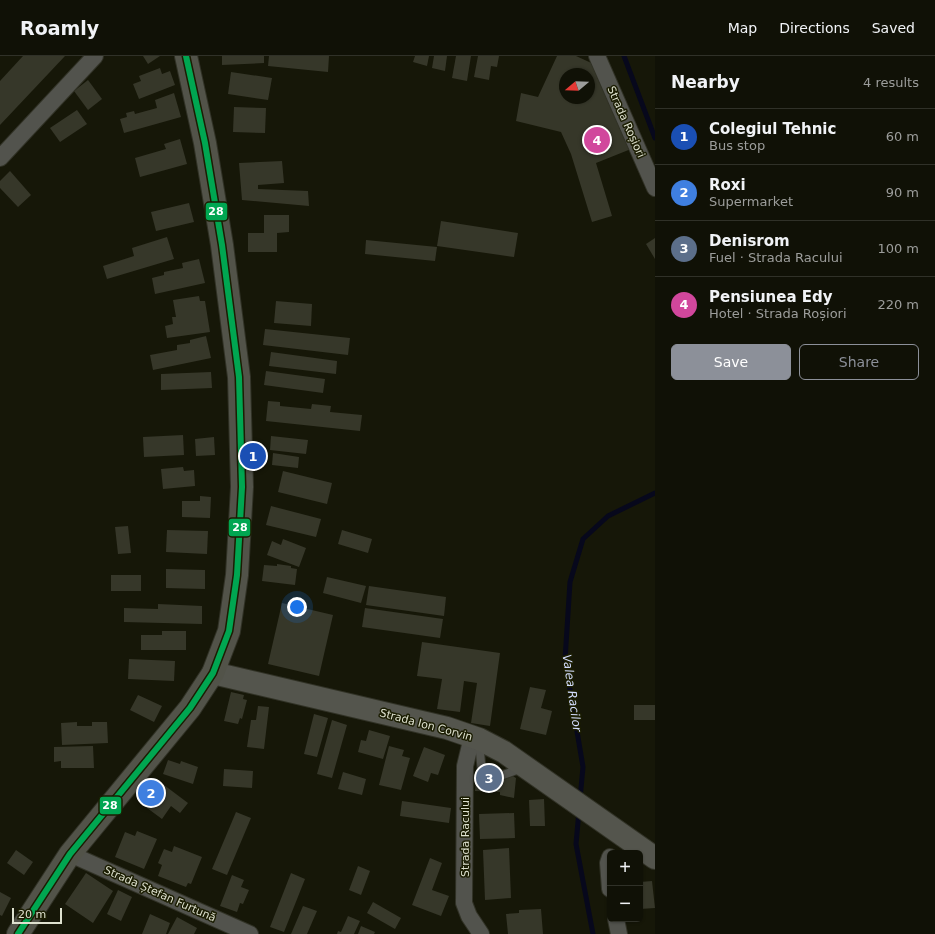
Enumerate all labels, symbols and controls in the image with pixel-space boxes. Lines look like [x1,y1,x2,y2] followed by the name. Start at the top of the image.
[20,17,99,39] text: Roamly
[728,20,757,36] text: Map
[779,20,850,36] text: Directions
[872,20,915,36] text: Saved
[559,68,595,104] north arrow
[671,72,740,92] text: Nearby
[863,75,919,90] text: 4 results
[604,84,648,160] street label: Strada Roșiori
[709,120,836,138] text: Colegiul Tehnic
[584,125,610,155] pin: 4
[679,129,689,144] text: 1
[886,129,919,144] text: 60 m
[709,138,765,153] text: Bus stop
[709,176,746,194] text: Roxi
[679,185,689,200] text: 2
[886,185,919,200] text: 90 m
[709,194,793,209] text: Supermarket
[205,202,228,221] line badge: 28
[208,205,224,218] text: 28
[709,232,790,250] text: Denisrom
[679,241,689,256] text: 3
[877,241,919,256] text: 100 m
[709,250,843,265] text: Fuel · Strada Racului
[709,288,833,306] text: Pensiunea Edy
[679,297,689,312] text: 4
[877,297,919,312] text: 220 m
[709,306,847,321] text: Hotel · Strada Roșiori
[671,344,791,380] button: Save
[799,344,919,380] button: Share
[240,441,266,471] pin: 1
[228,518,251,537] line badge: 28
[232,521,248,534] text: 28
[287,597,307,617] your location
[560,653,585,734] water label: Valea Racilor
[378,706,474,744] street label: Strada Ion Corvin
[476,763,502,793] pin: 3
[138,778,164,808] pin: 2
[99,796,122,815] line badge: 28
[459,797,472,877] street label: Strada Racului
[102,799,118,812] text: 28
[607,850,643,922] map controls
[607,850,643,886] button: +
[102,863,218,925] street label: Strada Ștefan Furtună
[607,886,643,922] button: −
[12,906,62,925] scale bar
[18,908,46,921] text: 20 m

